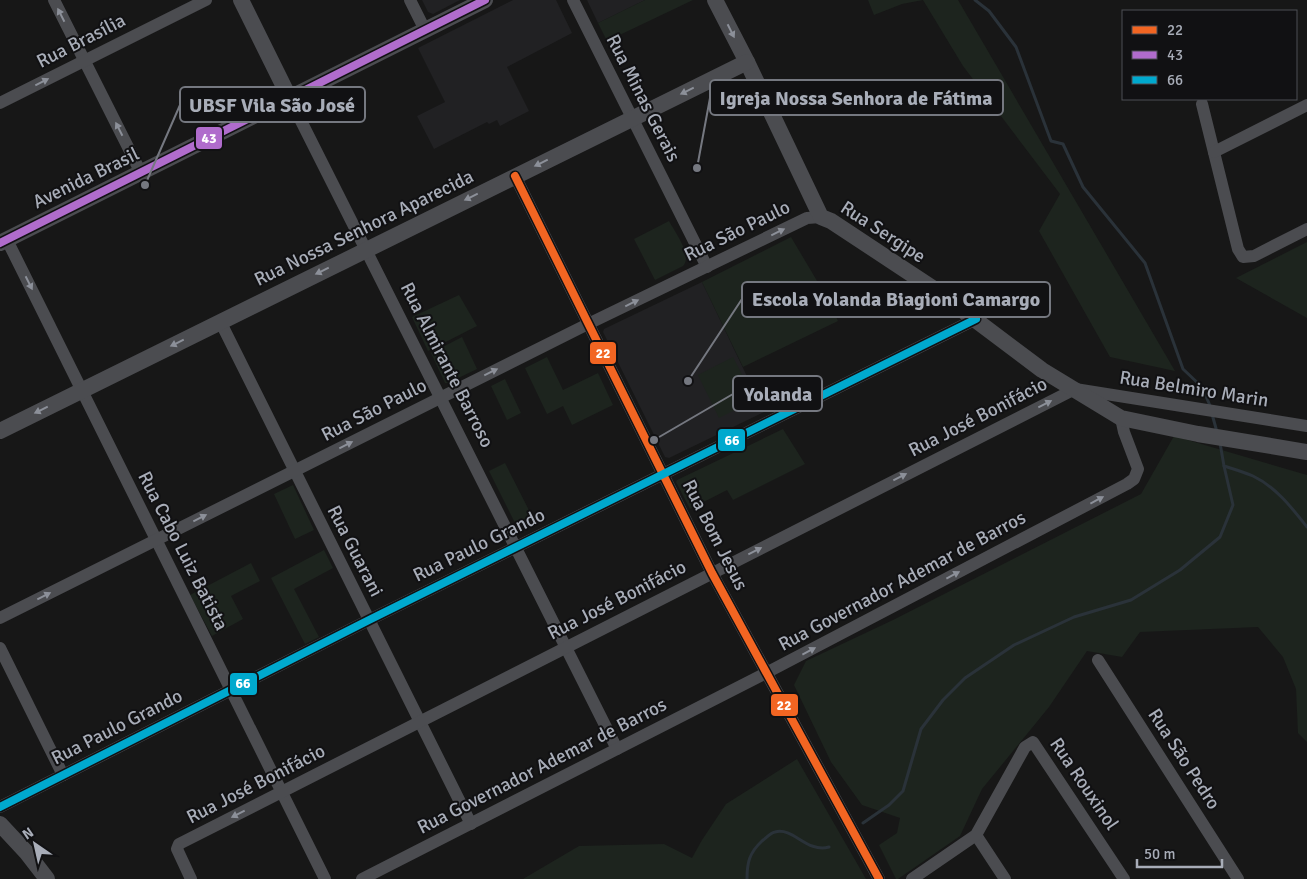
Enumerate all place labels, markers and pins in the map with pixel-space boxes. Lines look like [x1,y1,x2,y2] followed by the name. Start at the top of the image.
[710,80,1003,115] callout: Igreja Nossa Senhora de Fátima
[180,87,365,122] callout: UBSF Vila São José
[742,282,1050,317] callout: Escola Yolanda Biagioni Camargo
[733,376,822,411] callout: Yolanda

